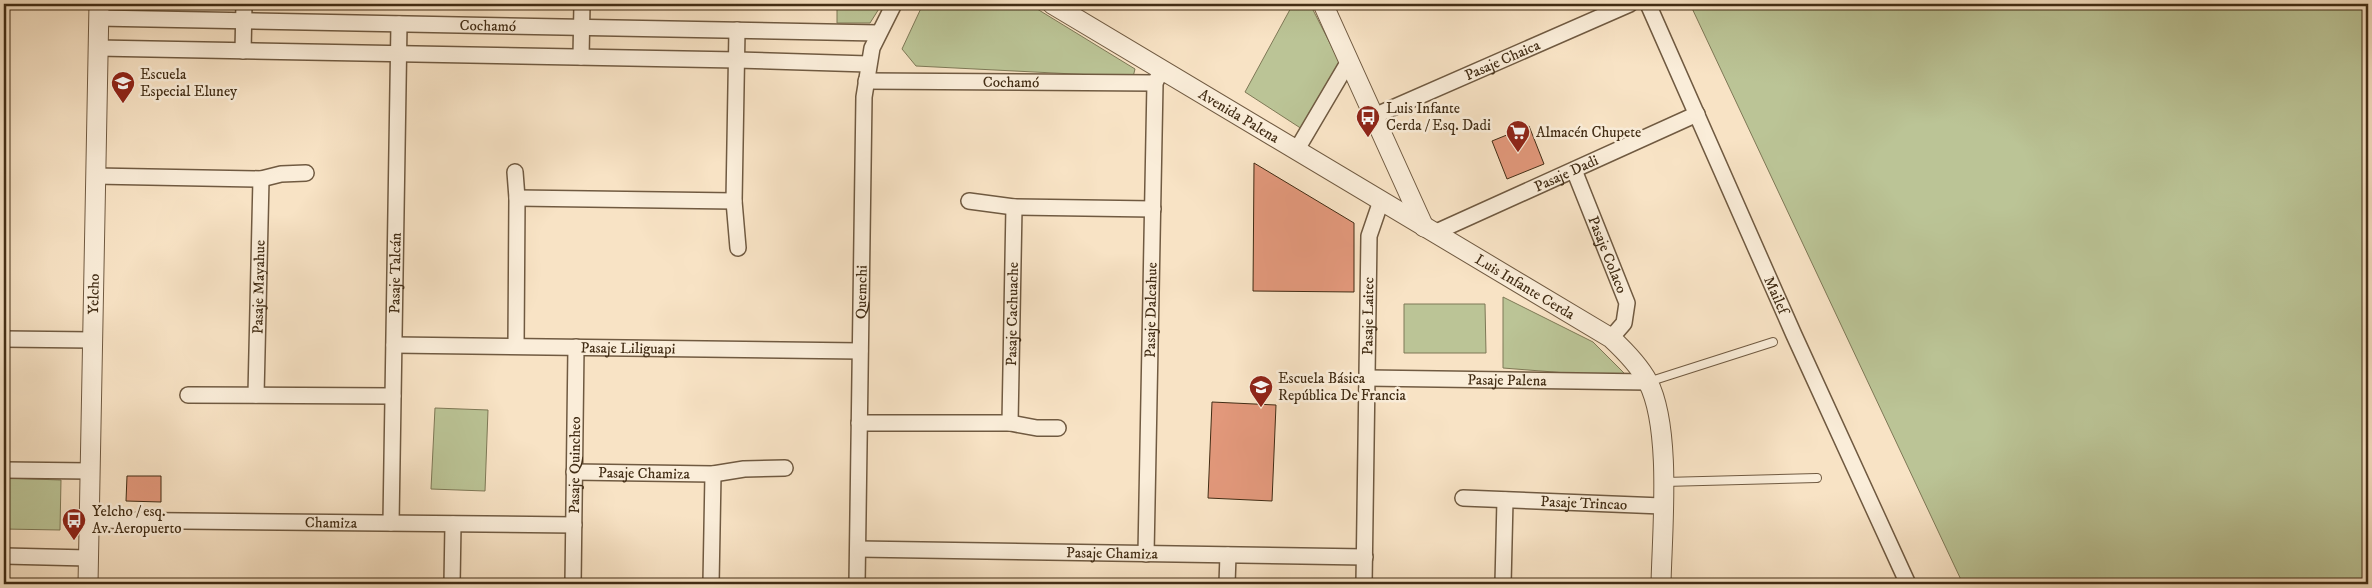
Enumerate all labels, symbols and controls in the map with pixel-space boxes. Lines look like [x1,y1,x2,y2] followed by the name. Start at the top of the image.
[459,15,516,36] street label: Cochamó
[1462,35,1544,85] street label: Pasaje Chaica
[140,65,238,101] place label: Escuela Especial Eluney
[110,70,136,104] school or university icon: Escuela Especial Eluney
[983,72,1039,92] street label: Cochamó
[1195,84,1284,148] street label: Avenida Palena
[1386,99,1491,135] place label: Luis Infante Cerda / Esq. Dadi
[1355,104,1381,138] bus stop icon: Luis Infante Cerda / Esq. Dadi
[1505,119,1531,153] supermarket icon: Almacén Chupete
[1536,123,1641,142] place label: Almacén Chupete
[1531,150,1601,196] street label: Pasaje Dadi
[1584,213,1632,296] street label: Pasaje Colaco
[385,232,405,314] street label: Pasaje Talcán
[248,240,269,334] street label: Pasaje Mayahue
[1472,249,1579,324] street label: Luis Infante Cerda
[1002,262,1022,366] street label: Pasaje Cachuache
[1140,262,1161,358] street label: Pasaje Dalcahue
[851,265,871,319] street label: Quemchi
[84,273,103,315] street label: Yelcho
[1760,273,1794,319] street label: Mailef
[1358,276,1378,355] street label: Pasaje Laitec
[580,338,676,358] street label: Pasaje Liliguapi
[1278,369,1406,405] place label: Escuela Básica República De Francia
[1467,370,1548,390] street label: Pasaje Palena
[1248,374,1274,408] school or university icon: Escuela Básica República De Francia
[564,416,585,514] street label: Pasaje Quincheo
[598,463,691,483] street label: Pasaje Chamiza
[1540,492,1628,514] street label: Pasaje Trincao
[92,502,182,538] place label: Yelcho / esq. Av. Aeropuerto
[61,507,87,541] bus stop icon: Yelcho / esq. Av. Aeropuerto
[305,513,358,532] street label: Chamiza
[1066,543,1159,563] street label: Pasaje Chamiza

